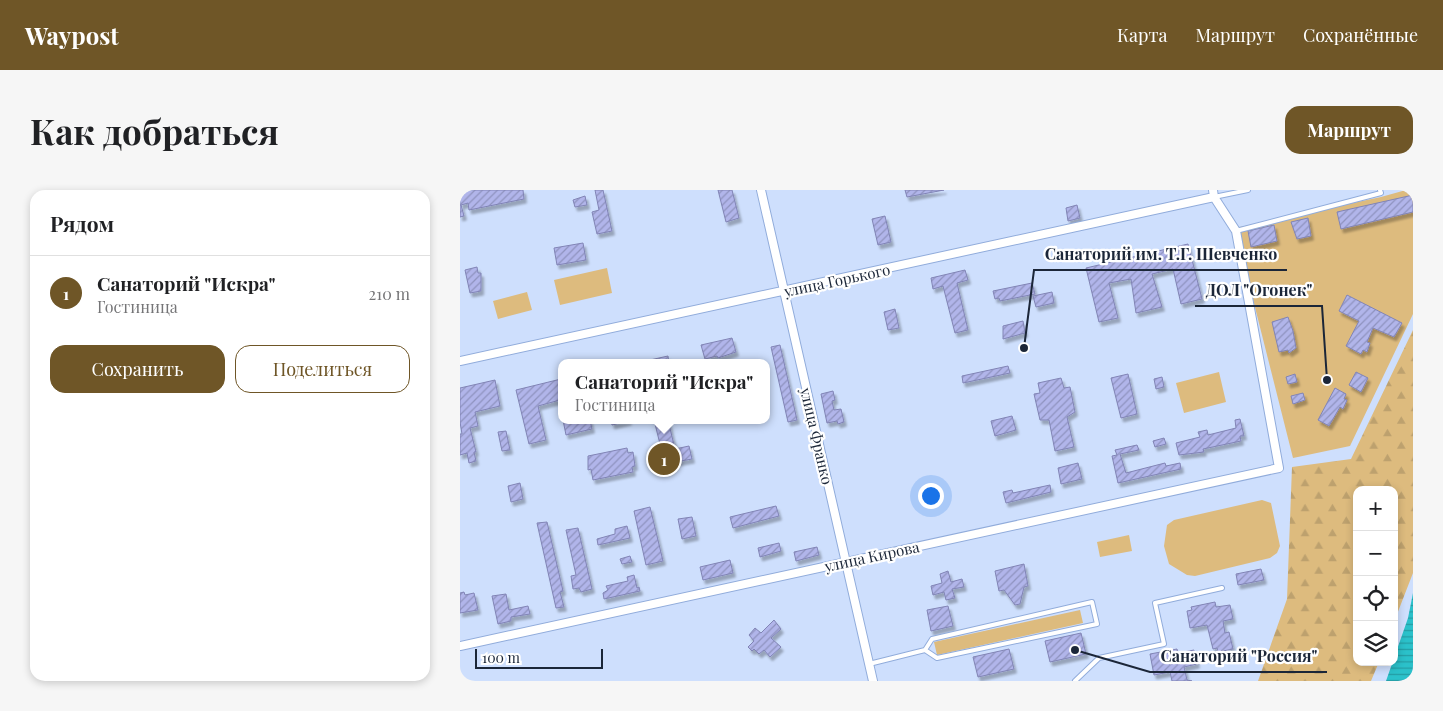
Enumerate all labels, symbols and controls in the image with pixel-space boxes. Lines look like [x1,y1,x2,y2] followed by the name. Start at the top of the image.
[25,19,119,51] text: Waypost
[1117,23,1167,47] text: Карта
[1195,23,1275,47] text: Маршрут
[1303,23,1418,47] text: Сохранённые
[1285,106,1413,154] button: Маршрут
[30,107,279,154] text: Как добраться
[50,209,114,237] text: Рядом
[1034,239,1287,270] callout: Санаторий им. Т.Г. Шевченко
[1045,243,1277,264] text: Санаторий им. Т.Г. Шевченко
[781,259,892,301] street label: улица Горького
[97,270,275,296] text: Санаторий "Искра"
[1195,275,1322,306] callout: ДОЛ "Огонек"
[1206,279,1312,300] text: ДОЛ "Огонек"
[63,283,69,304] text: 1
[369,283,410,304] text: 210 m
[97,296,178,317] text: Гостиница
[50,345,225,393] button: Сохранить
[235,345,410,393] button: Поделиться
[558,359,770,424] popup
[575,368,753,394] text: Санаторий "Искра"
[796,385,838,486] street label: улица Франко
[575,394,656,415] text: Гостиница
[648,440,680,478] pin: 1
[918,483,944,509] your location
[1353,486,1398,666] map controls
[1353,486,1398,531] button: +
[1353,531,1398,576] button: −
[822,536,922,576] street label: улица Кирова
[1353,576,1398,621] button: locate
[1353,621,1398,666] button: layers
[1150,641,1327,672] callout: Санаторий "Россия"
[1161,645,1318,666] text: Санаторий "Россия"
[475,646,602,669] scale bar
[482,648,520,667] text: 100 m

